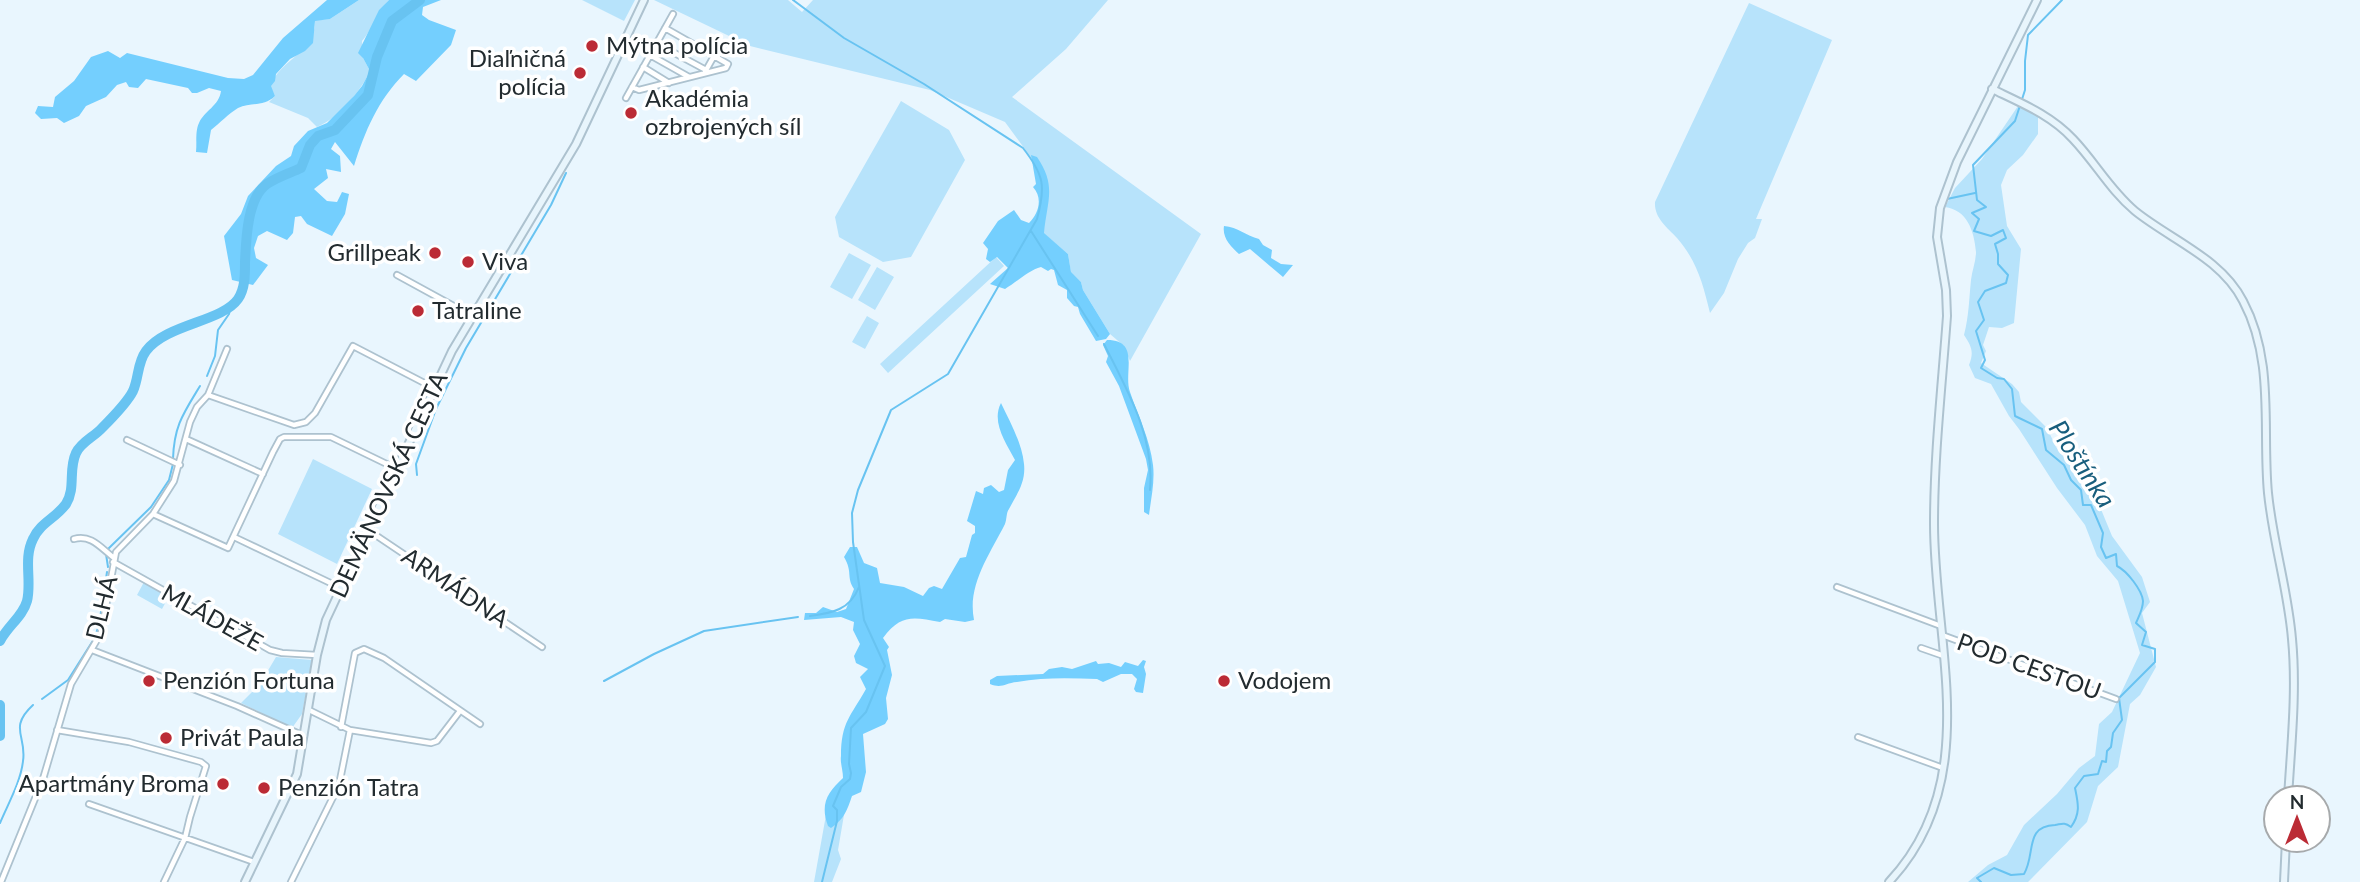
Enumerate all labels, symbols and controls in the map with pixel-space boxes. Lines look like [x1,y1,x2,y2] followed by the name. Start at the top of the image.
[606,30,748,59] place label: Mýtna polícia
[584,38,600,54] marker: Mýtna polícia
[469,43,566,100] place label: Diaľničná polícia
[572,65,588,81] marker: Diaľničná polícia
[645,83,801,140] place label: Akadémia ozbrojených síl
[623,105,639,121] marker: Akadémia ozbrojených síl
[328,237,422,266] place label: Grillpeak
[427,245,443,261] marker: Grillpeak
[482,246,528,275] place label: Viva
[460,254,476,270] marker: Viva
[432,295,522,324] place label: Tatraline
[410,303,426,319] marker: Tatraline
[323,366,453,602] street label: DEMÄNOVSKÁ CESTA
[2043,414,2123,513] water label: Ploštínka
[397,540,515,633] street label: ARMÁDNA
[79,572,123,643] street label: DLHÁ
[157,577,268,656] street label: MLÁDEŽE
[1954,626,2106,705] street label: POD CESTOU
[163,665,335,694] place label: Penzión Fortuna
[1238,665,1331,694] place label: Vodojem
[141,673,157,689] marker: Penzión Fortuna
[1216,673,1232,689] marker: Vodojem
[180,722,304,751] place label: Privát Paula
[158,730,174,746] marker: Privát Paula
[19,768,209,797] place label: Apartmány Broma
[278,772,419,801] place label: Penzión Tatra
[215,776,231,792] marker: Apartmány Broma
[256,780,272,796] marker: Penzión Tatra
[2262,784,2332,854] north arrow
[2290,790,2304,813] text: N

